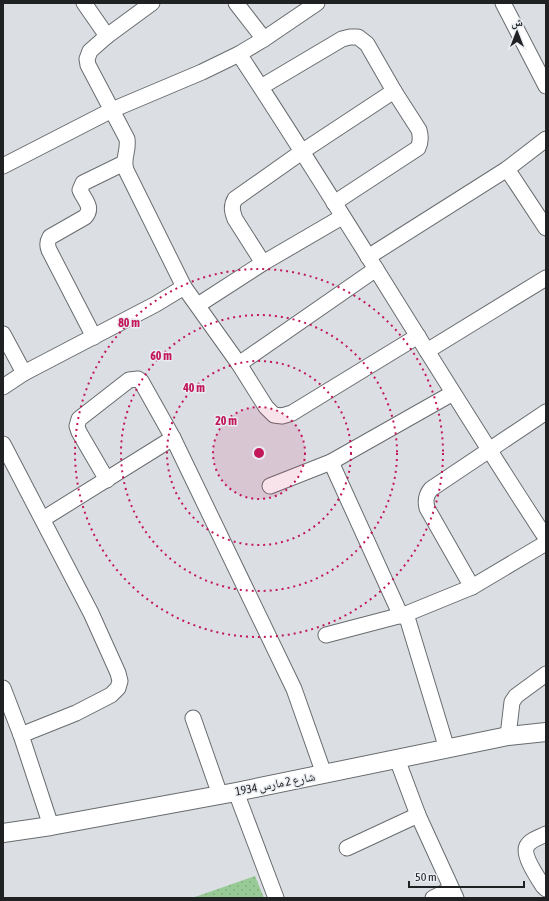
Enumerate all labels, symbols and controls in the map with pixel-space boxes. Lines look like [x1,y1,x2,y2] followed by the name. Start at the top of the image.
[497,12,537,52] north arrow
[511,16,523,30] text: ش
[118,316,140,330] text: 80 m
[150,349,172,363] text: 60 m
[182,381,205,395] text: 40 m
[215,414,237,428] text: 20 m
[252,446,266,460] centre of rings
[234,769,317,800] street label: شارع 2 مارس 1934
[409,863,524,889] scale bar
[415,870,437,884] text: 50 m

